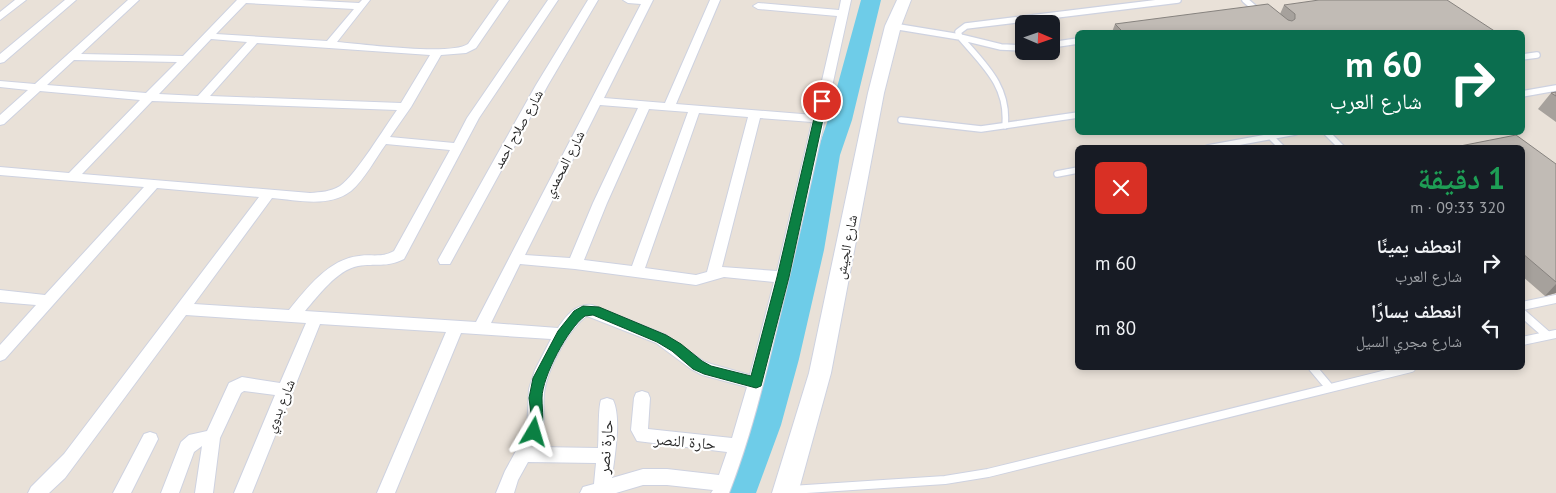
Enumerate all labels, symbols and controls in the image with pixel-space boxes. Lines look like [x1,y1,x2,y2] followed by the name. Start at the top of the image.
[1015,15,1060,60] north arrow
[1015,15,1060,60] map controls
[1345,41,1422,87] text: 60 m
[1440,50,1505,115] icon: right
[801,80,843,122] pin
[489,87,548,172] street label: شارع صلاح احمد
[808,87,836,115] icon: arrive
[1329,87,1422,115] text: شارع العرب
[539,127,591,202] street label: شارع المحمدي
[1417,158,1505,197] text: 1 دقيقة
[1095,162,1147,214] button: close
[1410,197,1505,217] text: 320 m · 09:33
[831,213,862,281] street label: شارع الجيش
[1377,234,1462,258] text: انعطف يمينًا
[1477,249,1505,277] icon: right
[1095,251,1136,275] text: 60 m
[1395,266,1462,286] text: شارع العرب
[1371,299,1462,323] text: انعطف يسارًا
[1477,314,1505,342] icon: left
[1095,316,1136,340] text: 80 m
[1356,331,1462,351] text: شارع مجري السيل
[261,377,301,436] street label: شارع بدوي
[507,405,559,457] position arrow
[593,419,617,476] street label: حارة نصر
[652,428,717,454] street label: حارة النصر

